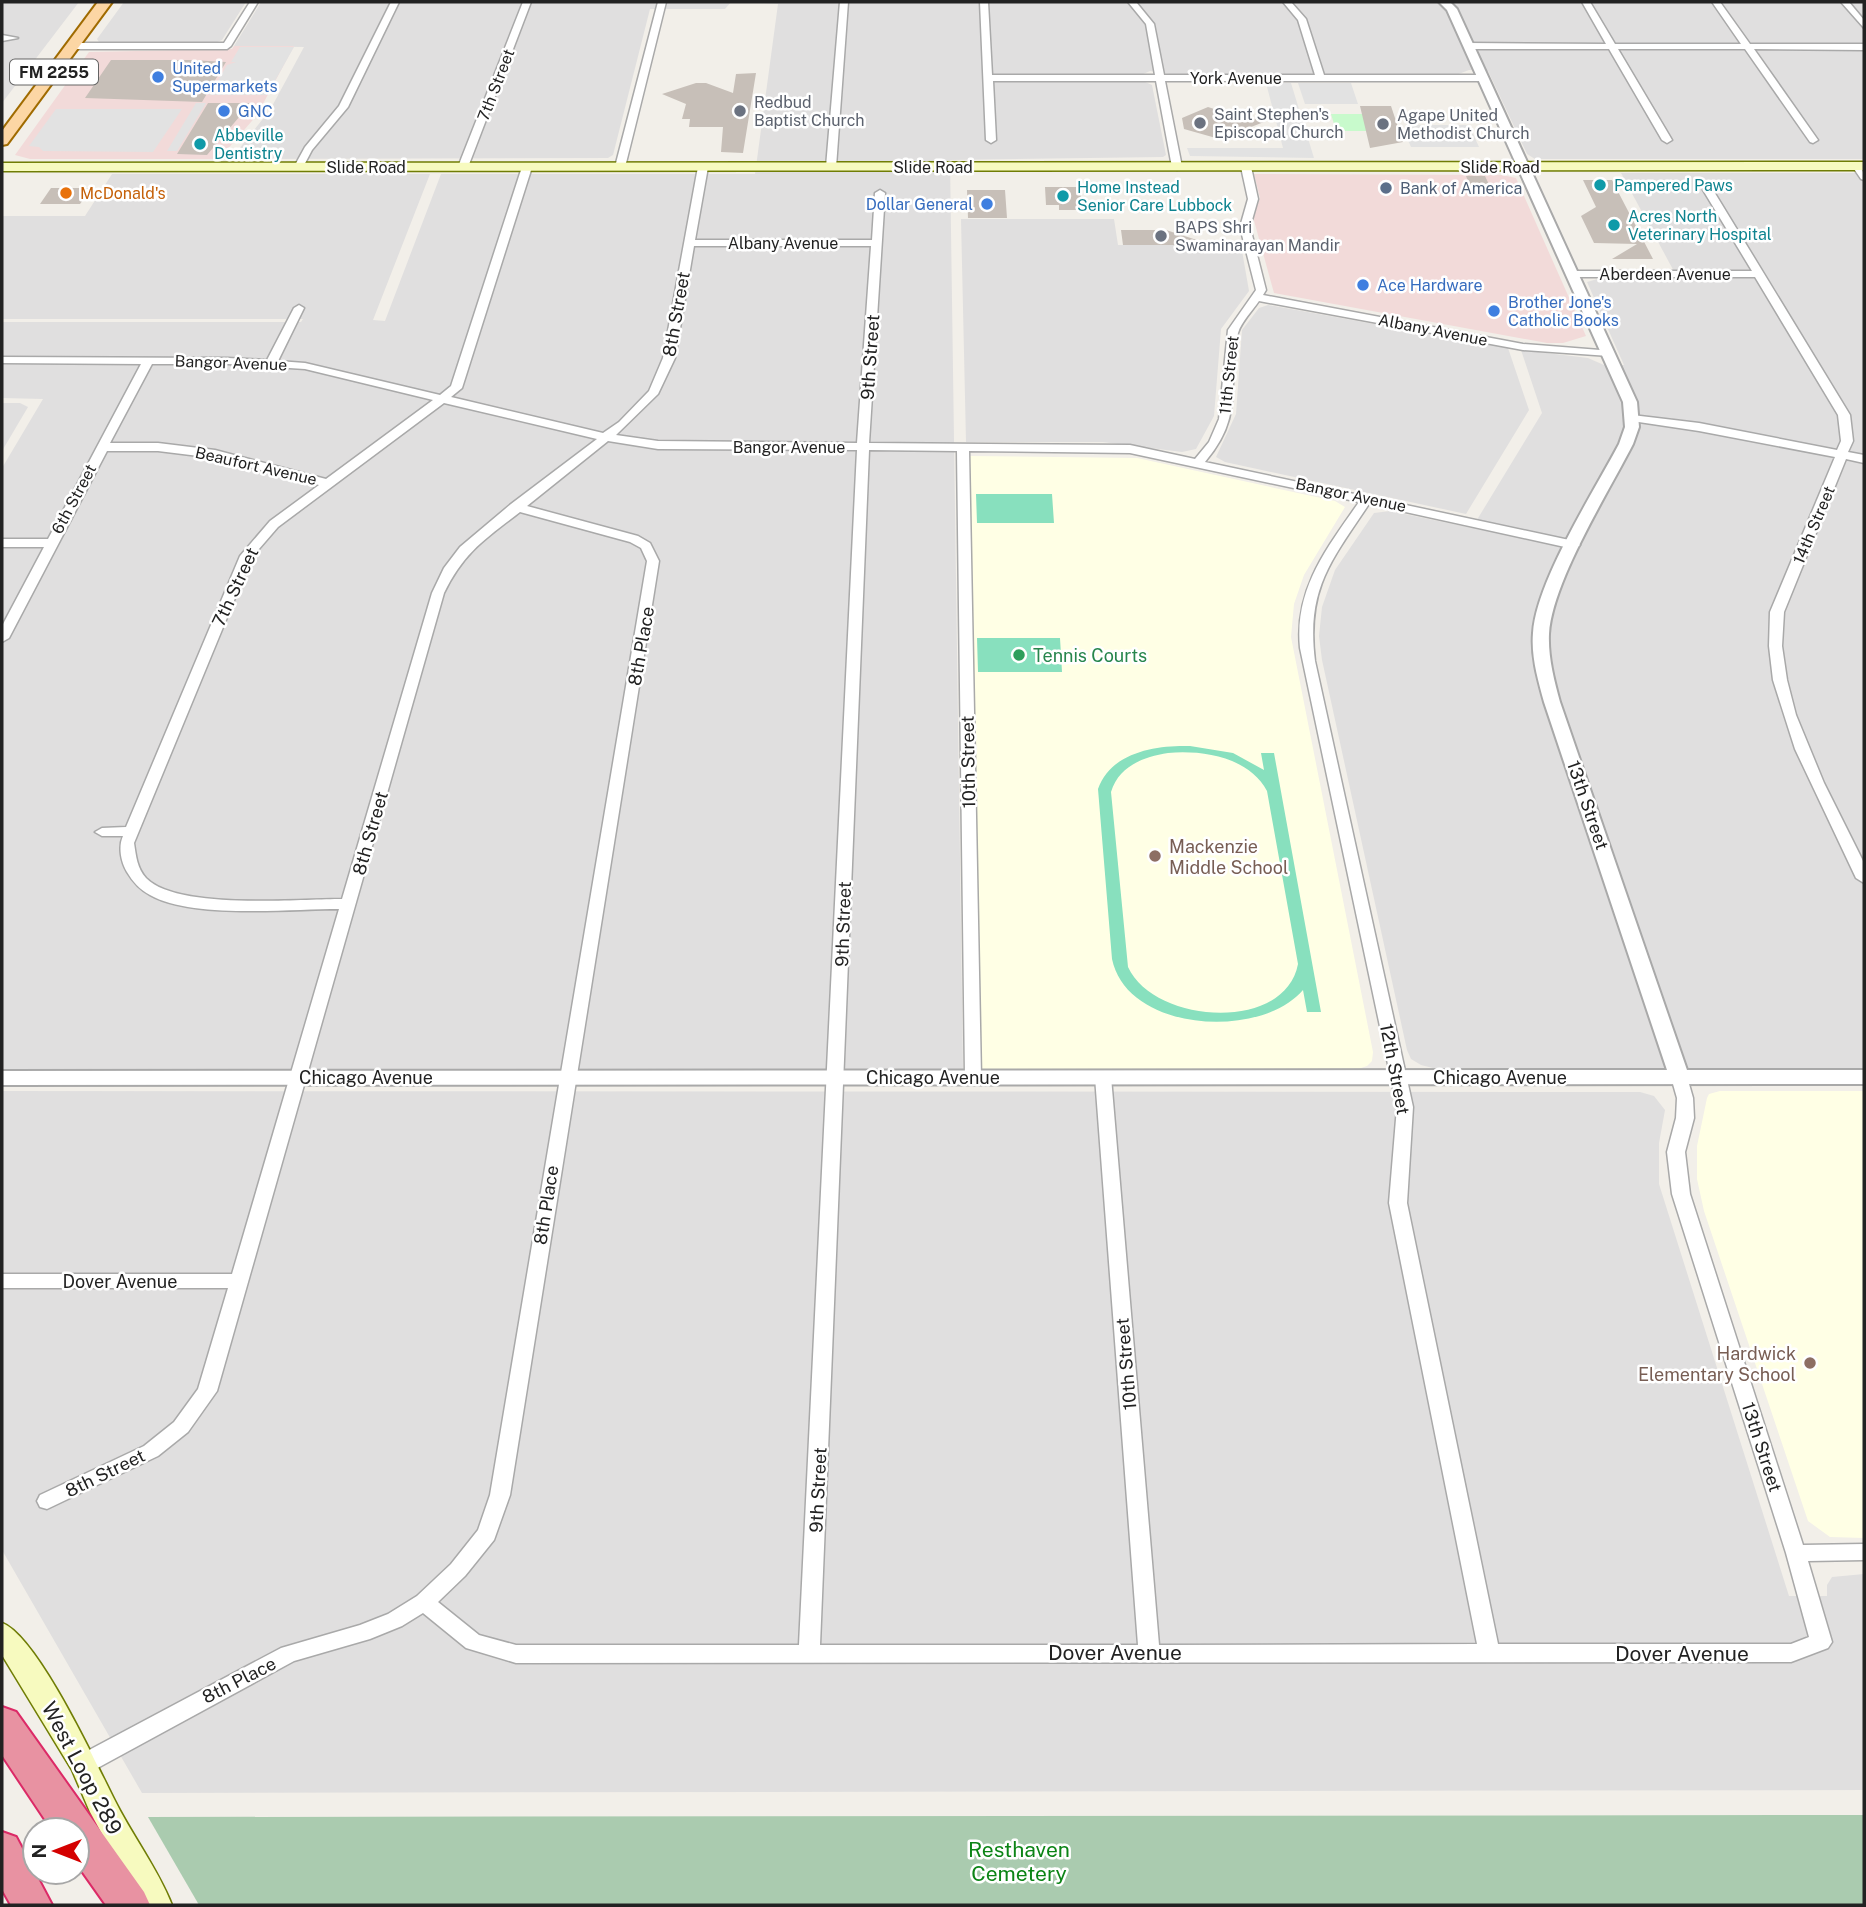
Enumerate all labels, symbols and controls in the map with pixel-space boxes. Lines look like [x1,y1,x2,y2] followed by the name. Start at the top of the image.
[474,46,518,124] street label: 7th Street
[172,59,277,96] place label: United Supermarkets
[10,60,98,85] road number: FM 2255
[150,69,166,85] marker: United Supermarkets
[1190,69,1282,88] street label: York Avenue
[754,93,865,130] place label: Redbud Baptist Church
[238,102,273,121] place label: GNC
[216,103,232,119] marker: GNC
[732,103,748,119] marker: Redbud Baptist Church
[1214,105,1344,142] place label: Saint Stephen's Episcopal Church
[1397,106,1529,143] place label: Agape United Methodist Church
[1192,115,1208,131] marker: Saint Stephen's Episcopal Church
[1375,116,1391,132] marker: Agape United Methodist Church
[214,126,284,163] place label: Abbeville Dentistry
[192,136,208,152] marker: Abbeville Dentistry
[326,158,406,177] street label: Slide Road
[893,158,973,177] street label: Slide Road
[1460,158,1540,177] street label: Slide Road
[1614,176,1733,195] place label: Pampered Paws
[1592,177,1608,193] marker: Pampered Paws
[1077,178,1232,215] place label: Home Instead Senior Care Lubbock
[1400,179,1522,198] place label: Bank of America
[1378,180,1394,196] marker: Bank of America
[80,184,166,203] place label: McDonald's
[58,185,74,201] marker: McDonald's
[1055,188,1071,204] marker: Home Instead Senior Care Lubbock
[866,195,973,214] place label: Dollar General
[979,196,995,212] marker: Dollar General
[1628,207,1772,244] place label: Acres North Veterinary Hospital
[1606,217,1622,233] marker: Acres North Veterinary Hospital
[1175,218,1340,255] place label: BAPS Shri Swaminarayan Mandir
[1153,228,1169,244] marker: BAPS Shri Swaminarayan Mandir
[728,234,838,253] street label: Albany Avenue
[1599,265,1731,284] street label: Aberdeen Avenue
[658,270,694,358] street label: 8th Street
[1377,276,1483,295] place label: Ace Hardware
[1355,277,1371,293] marker: Ace Hardware
[1508,293,1619,330] place label: Brother Jone's Catholic Books
[1486,303,1502,319] marker: Brother Jone's Catholic Books
[1377,310,1489,350] street label: Albany Avenue
[857,314,883,400] street label: 9th Street
[1215,335,1243,415] street label: 11th Street
[174,352,288,374] street label: Bangor Avenue
[733,438,845,457] street label: Bangor Avenue
[193,443,319,489] street label: Beaufort Avenue
[48,461,100,537] street label: 6th Street
[1294,474,1408,516] street label: Bangor Avenue
[1789,483,1839,567] street label: 14th Street
[207,544,263,630] street label: 7th Street
[624,605,658,687] street label: 8th Place
[1033,645,1147,666] place label: Tennis Courts
[1011,647,1027,663] marker: Tennis Courts
[957,715,979,809] street label: 10th Street
[1563,758,1613,852] street label: 13th Street
[348,789,392,877] street label: 8th Street
[1169,836,1288,878] place label: Mackenzie Middle School
[1147,848,1163,864] marker: Mackenzie Middle School
[831,881,855,967] street label: 9th Street
[1376,1022,1414,1116] street label: 12th Street
[299,1067,433,1088] street label: Chicago Avenue
[866,1067,1000,1088] street label: Chicago Avenue
[1433,1067,1567,1088] street label: Chicago Avenue
[529,1164,563,1246] street label: 8th Place
[63,1271,177,1292] street label: Dover Avenue
[1112,1317,1140,1411] street label: 10th Street
[1638,1343,1796,1385] place label: Hardwick Elementary School
[1802,1355,1818,1371] marker: Hardwick Elementary School
[1738,1400,1786,1494] street label: 13th Street
[62,1445,148,1501] street label: 8th Street
[805,1447,831,1533] street label: 9th Street
[1048,1640,1182,1665] street label: Dover Avenue
[1615,1641,1749,1666] street label: Dover Avenue
[199,1652,279,1708] street label: 8th Place
[37,1697,127,1839] street label: West Loop 289
[21,1816,91,1886] north arrow
[968,1837,1070,1886] park label: Resthaven Cemetery
[28,1844,50,1858] text: N

